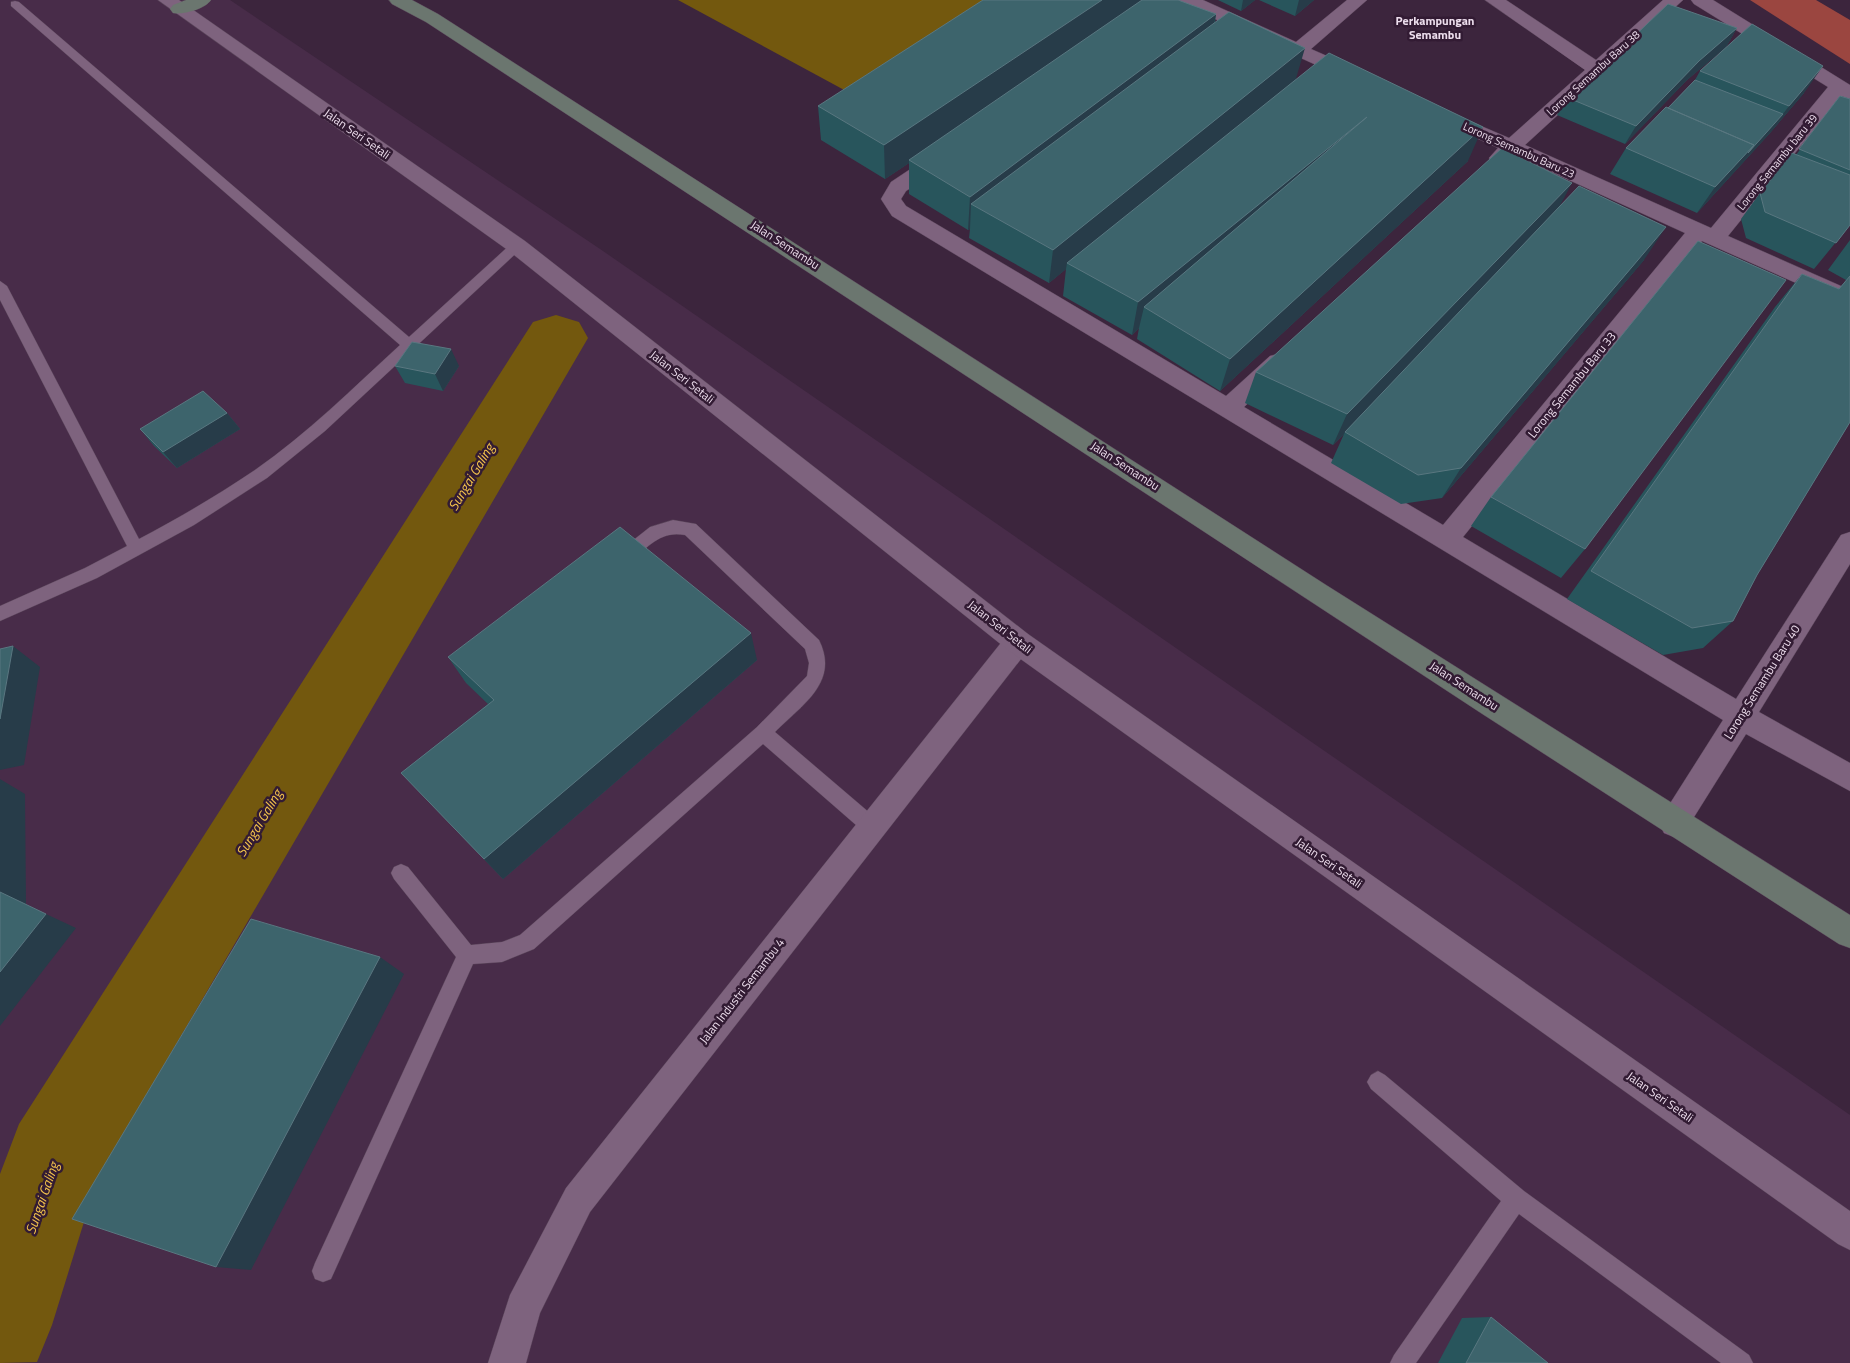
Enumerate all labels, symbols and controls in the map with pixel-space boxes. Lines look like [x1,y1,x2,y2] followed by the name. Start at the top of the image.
[1395,11,1475,44] district label: Perkampungan Semambu
[1543,27,1643,119] street label: Lorong Semambu Baru 38
[320,104,394,164] street label: Jalan Seri Setali
[1733,110,1821,214] street label: Lorong Semambu baru 39
[1461,118,1577,182] street label: Lorong Semambu Baru 23
[747,215,823,274] street label: Jalan Semambu
[1523,328,1620,442] street label: Lorong Semambu Baru 33
[646,345,719,408] street label: Jalan Seri Setali
[1087,436,1163,495] street label: Jalan Semambu
[442,438,500,514] water label: Sungai Galing
[964,595,1037,658] street label: Jalan Seri Setali
[1719,621,1805,743] street label: Lorong Semambu Baru 40
[1426,656,1502,715] street label: Jalan Semambu
[230,784,288,860] water label: Sungai Galing
[1292,833,1366,893] street label: Jalan Seri Setali
[694,934,789,1048] street label: Jalan Industri Semambu 4
[1623,1067,1697,1127] street label: Jalan Seri Setali
[19,1158,64,1237] water label: Sungai Galing

